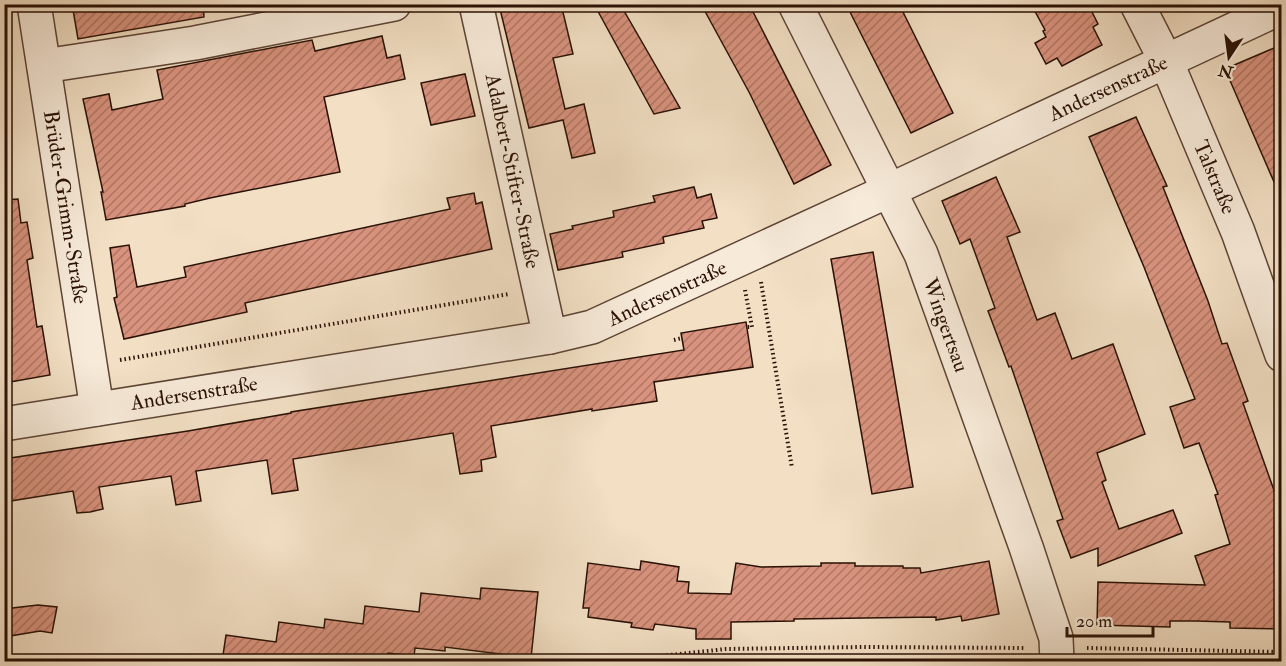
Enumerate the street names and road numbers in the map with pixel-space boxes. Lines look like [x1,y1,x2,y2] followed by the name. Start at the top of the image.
[1043,49,1172,128] street label: Andersenstraße
[478,70,546,271] street label: Adalbert-Stifter-Straße
[37,108,94,306] street label: Brüder-Grimm-Straße
[1187,136,1242,218] street label: Talstraße
[602,254,731,333] street label: Andersenstraße
[916,273,975,376] street label: Wingertsau
[128,370,260,417] street label: Andersenstraße

